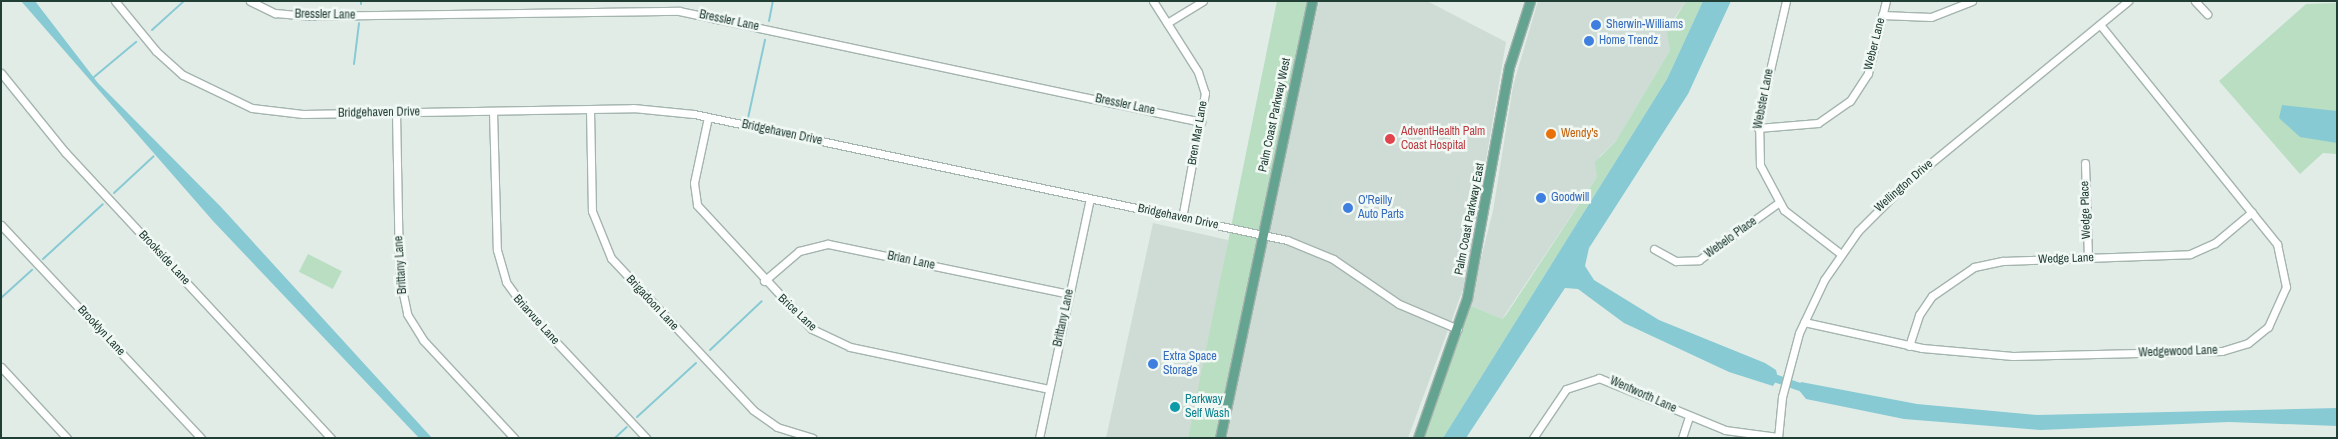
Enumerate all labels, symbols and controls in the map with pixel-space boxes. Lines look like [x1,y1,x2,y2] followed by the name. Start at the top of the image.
[295,7,355,23] street label: Bressler Lane
[698,8,760,34] street label: Bressler Lane
[1862,16,1888,72] street label: Weber Lane
[1606,18,1683,32] place label: Sherwin-Williams
[1590,19,1602,31] marker: Sherwin-Williams
[1599,34,1658,48] place label: Home Trendz
[1583,35,1595,47] marker: Home Trendz
[1256,57,1294,173] street label: Palm Coast Parkway West
[1751,68,1777,130] street label: Webster Lane
[1094,92,1156,118] street label: Bressler Lane
[1185,100,1211,166] street label: Bren Mar Lane
[338,105,420,121] street label: Bridgehaven Drive
[740,117,824,149] street label: Bridgehaven Drive
[1401,125,1485,153] place label: AdventHealth Palm Coast Hospital
[1561,127,1598,141] place label: Wendy's
[1545,128,1557,140] marker: Wendy's
[1383,132,1397,146] marker: AdventHealth Palm Coast Hospital
[1872,157,1936,215] street label: Wellington Drive
[1452,162,1488,276] street label: Palm Coast Parkway East
[2078,181,2094,239] street label: Wedge Place
[1551,191,1589,205] place label: Goodwill
[1535,192,1547,204] marker: Goodwill
[1358,194,1404,222] place label: O'Reilly Auto Parts
[1136,201,1220,233] street label: Bridgehaven Drive
[1342,202,1354,214] marker: O'Reilly Auto Parts
[1702,214,1760,262] street label: Webelo Place
[135,228,193,288] street label: Brookside Lane
[392,235,410,295] street label: Brittany Lane
[886,249,936,273] street label: Brian Lane
[2038,251,2094,267] street label: Wedge Lane
[623,272,681,334] street label: Brigadoon Lane
[1051,288,1077,348] street label: Brittany Lane
[510,292,562,348] street label: Briarvue Lane
[775,292,819,334] street label: Brice Lane
[74,303,128,359] street label: Brooklyn Lane
[2138,343,2218,361] street label: Wedgewood Lane
[1163,350,1217,378] place label: Extra Space Storage
[1147,358,1159,370] marker: Extra Space Storage
[1607,374,1679,416] street label: Wentworth Lane
[1185,393,1229,421] place label: Parkway Self Wash
[1169,401,1181,413] marker: Parkway Self Wash

